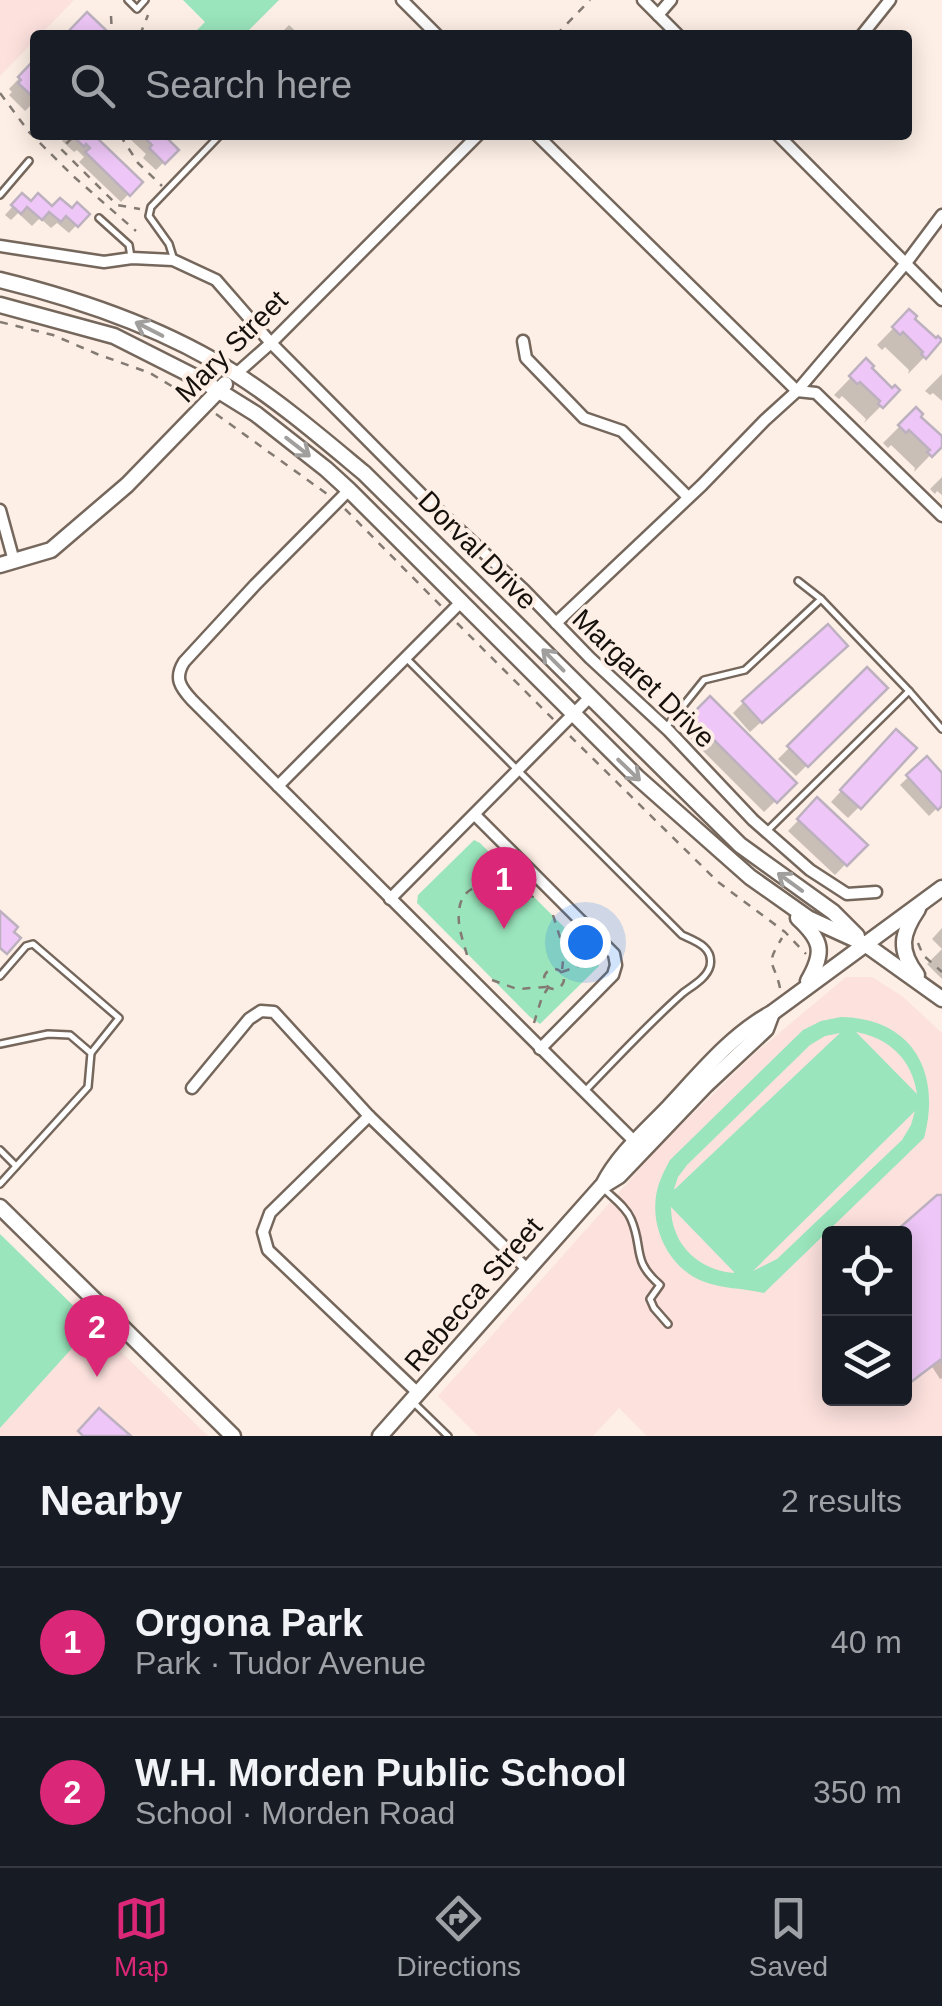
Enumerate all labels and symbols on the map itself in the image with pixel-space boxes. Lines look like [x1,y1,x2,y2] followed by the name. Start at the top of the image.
[169,284,294,408] street label: Mary Street
[135,319,165,338] one-way arrow
[284,437,311,458] one-way arrow
[412,485,543,616] street label: Dorval Drive
[566,603,721,754] street label: Margaret Drive
[541,648,566,673] one-way arrow
[617,757,641,781] one-way arrow
[472,846,536,929] pin: 1
[777,872,804,893] one-way arrow
[560,917,611,968] your location
[398,1211,549,1377] street label: Rebecca Street
[64,1294,130,1377] pin: 2

